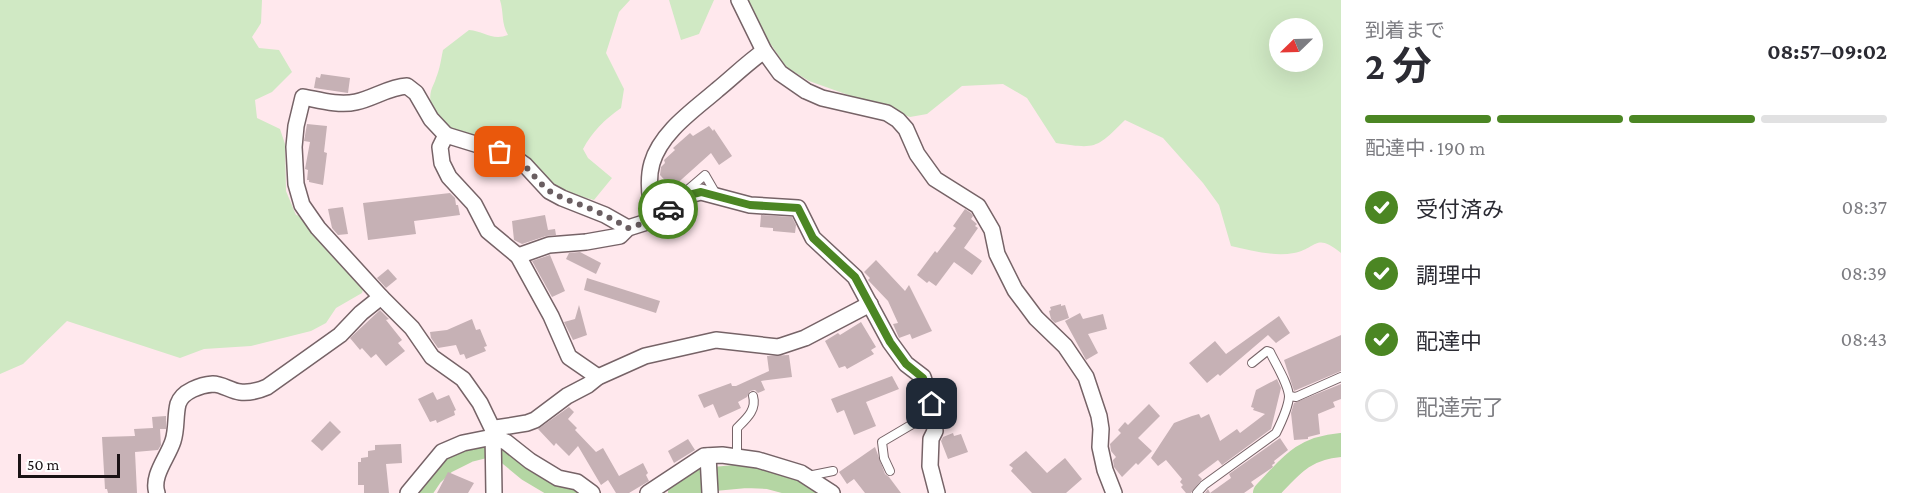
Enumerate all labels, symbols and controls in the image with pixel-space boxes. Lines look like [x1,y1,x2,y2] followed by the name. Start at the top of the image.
[1269,18,1323,72] north arrow
[1269,18,1323,72] map controls
[1365,19,1445,41] text: 到着まで
[1767,39,1887,64] text: 08:57–09:02
[1365,44,1431,87] text: 2 分
[474,126,525,177] pin
[483,135,516,168] icon: bag
[1365,137,1485,159] text: 配達中 · 190 m
[638,179,698,239] courier
[1365,191,1398,224] icon: check
[652,193,685,226] icon: car
[1842,196,1887,218] text: 08:37
[1416,197,1504,222] text: 受付済み
[1365,257,1398,290] icon: check
[1841,262,1887,284] text: 08:39
[1416,263,1482,288] text: 調理中
[1365,323,1398,356] icon: check
[1841,328,1887,350] text: 08:43
[1416,329,1482,354] text: 配達中
[906,378,957,429] pin
[915,387,948,420] icon: home
[1416,395,1504,420] text: 配達完了
[18,451,120,478] scale bar
[27,456,59,473] text: 50 m

